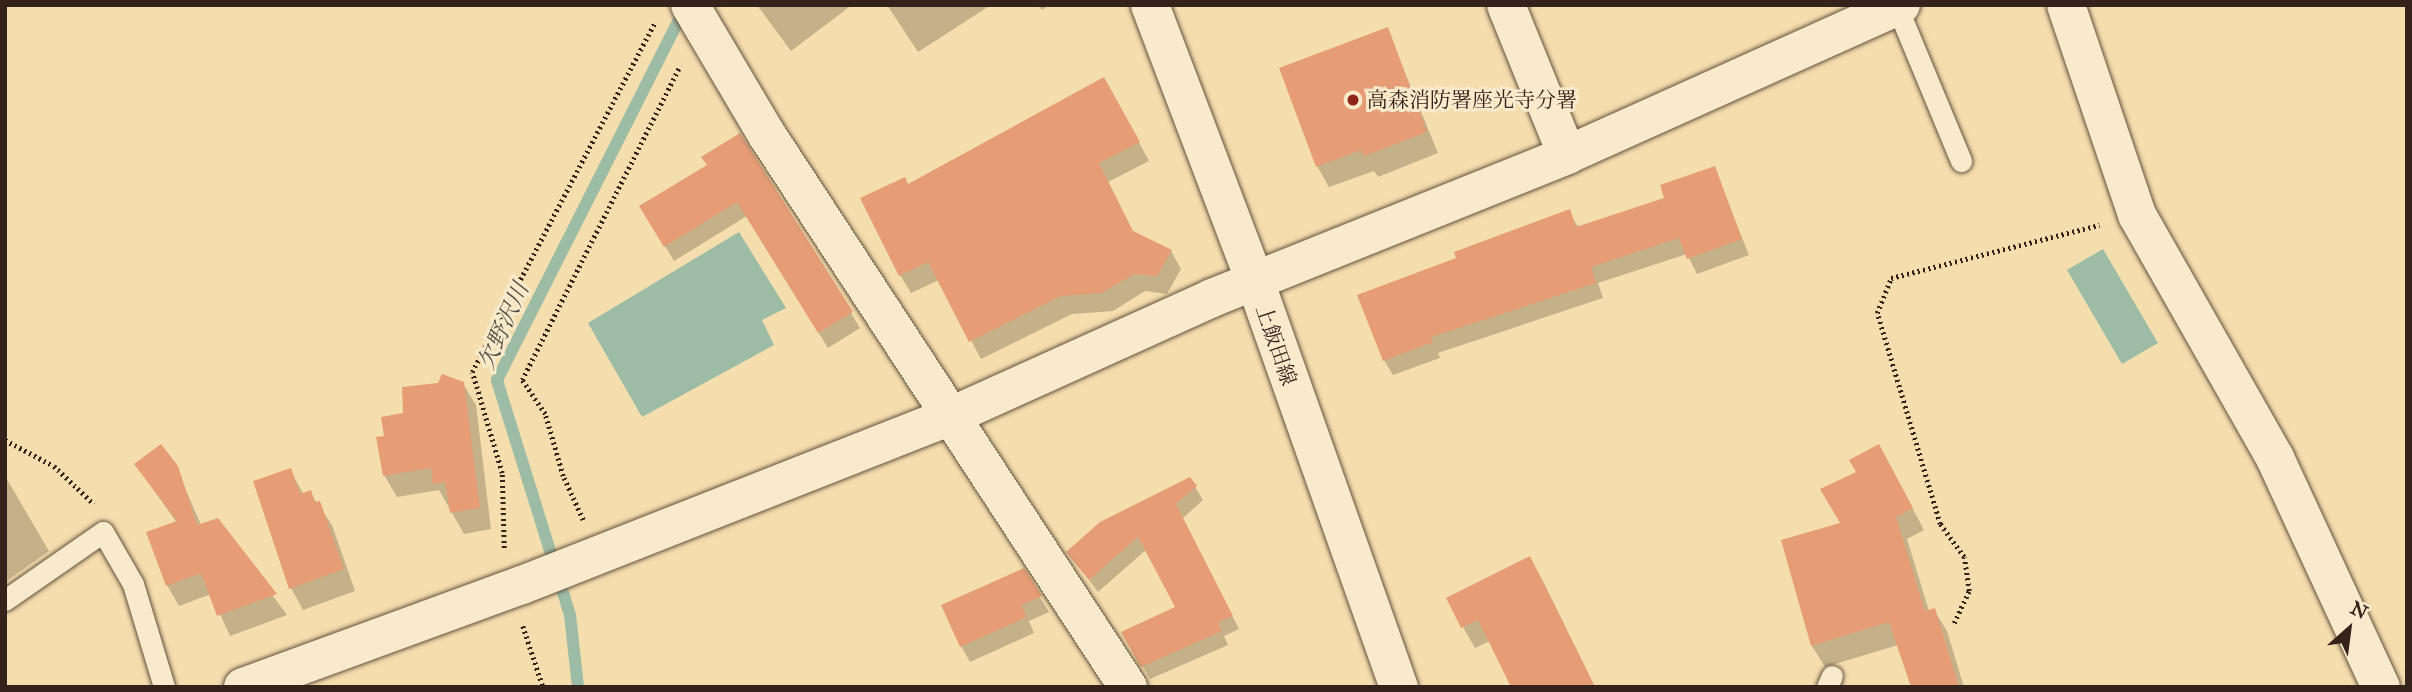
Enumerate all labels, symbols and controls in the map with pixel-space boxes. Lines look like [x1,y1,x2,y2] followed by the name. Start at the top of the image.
[1367,87,1577,113] place label: 高森消防署座光寺分署
[1345,92,1361,108] marker: 高森消防署座光寺分署
[472,278,534,374] water label: 欠野沢川
[1250,301,1302,389] street label: 上飯田線
[2314,594,2384,664] north arrow
[2347,596,2372,624] text: N

